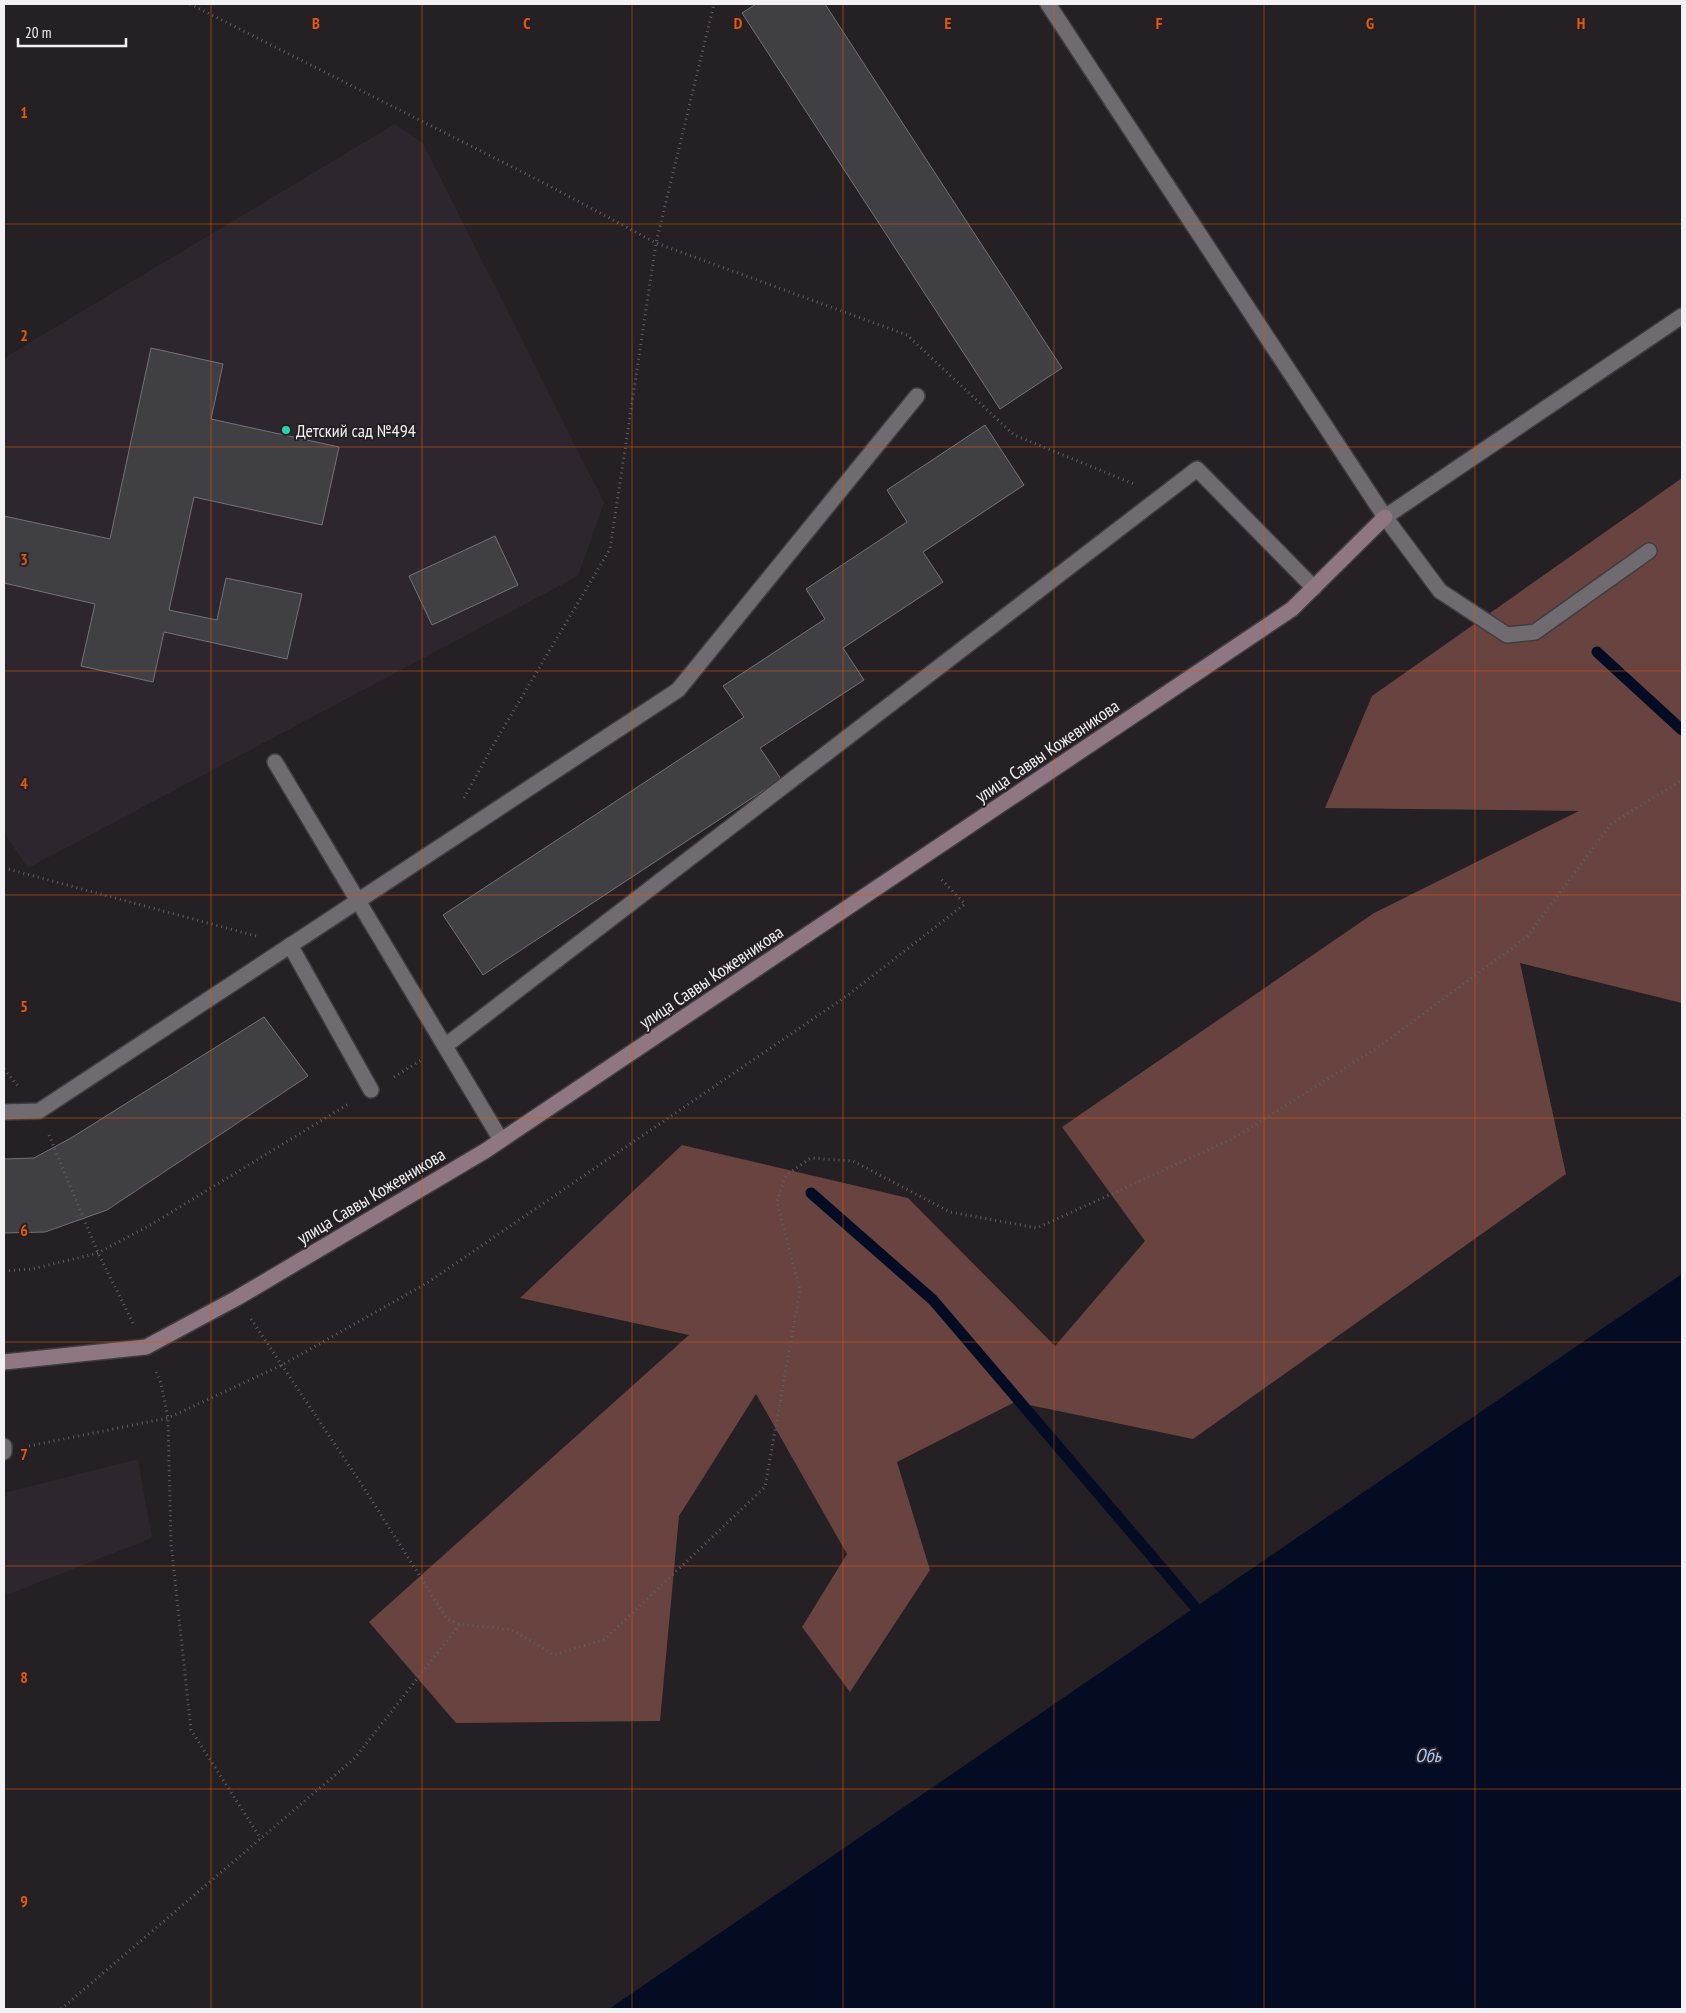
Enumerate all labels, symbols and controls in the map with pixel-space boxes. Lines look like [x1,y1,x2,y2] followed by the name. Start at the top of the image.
[312,13,320,33] text: B
[523,13,531,33] text: C
[734,13,743,33] text: D
[945,13,952,33] text: E
[1156,13,1163,33] text: F
[1366,13,1374,33] text: G
[1577,13,1585,33] text: H
[18,15,125,47] scale bar
[25,23,51,42] text: 20 m
[20,102,28,122] text: 1
[20,325,28,345] text: 2
[296,419,416,442] place label: Детский сад №494
[280,424,292,436] marker: Детский сад №494
[20,549,28,569] text: 3
[971,694,1123,808] street label: улица Саввы Кожевникова
[20,773,28,793] text: 4
[635,920,787,1034] street label: улица Саввы Кожевникова
[20,996,28,1016] text: 5
[293,1143,449,1249] street label: улица Саввы Кожевникова
[20,1220,28,1240] text: 6
[20,1444,28,1464] text: 7
[20,1667,28,1687] text: 8
[1415,1743,1442,1767] water label: Обь
[20,1891,28,1911] text: 9

